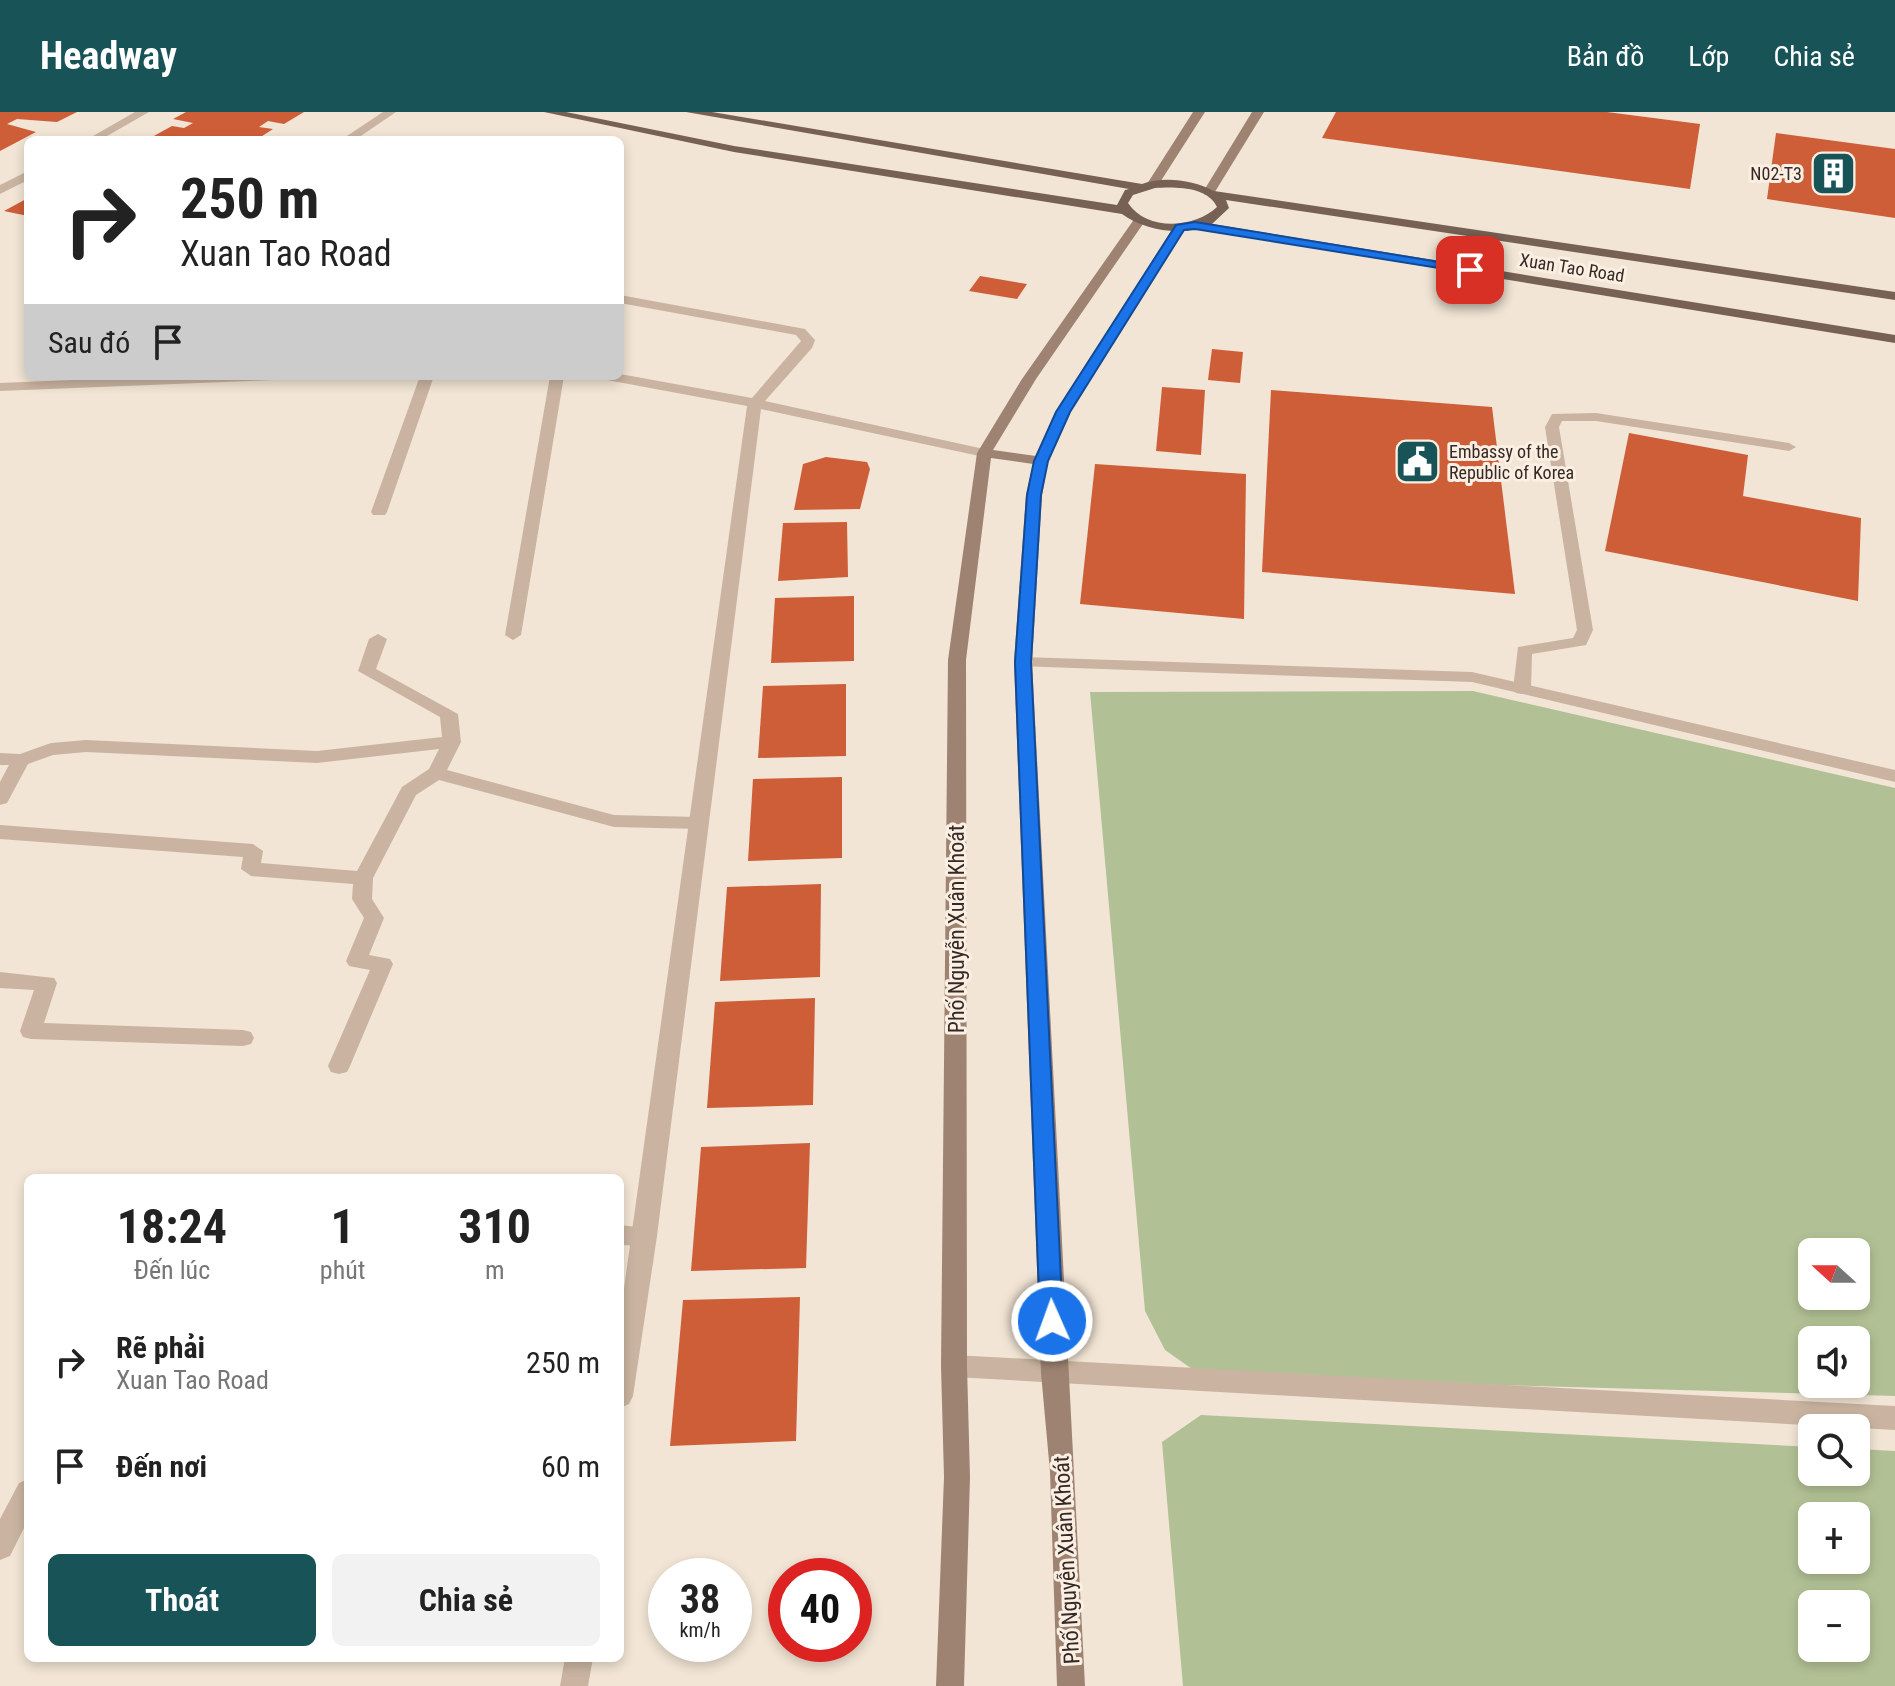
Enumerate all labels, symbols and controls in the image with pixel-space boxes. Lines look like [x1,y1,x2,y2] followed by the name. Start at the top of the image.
[40,34,177,78] text: Headway
[1567,40,1644,73] text: Bản đồ
[1688,40,1729,73] text: Lớp
[1773,40,1855,73] text: Chia sẻ
[1809,150,1857,198] building icon: N02-T3
[1750,163,1802,184] place label: N02-T3
[180,166,319,232] text: 250 m
[48,168,152,272] icon: right
[180,233,392,275] text: Xuan Tao Road
[1436,236,1504,304] pin
[1448,248,1492,292] icon: arrive
[1518,249,1626,286] street label: Xuan Tao Road
[146,320,190,364] icon: arrive
[48,325,130,360] text: Sau đó
[1394,438,1442,486] public building icon: Embassy of the Republic of Korea
[1449,441,1574,483] place label: Embassy of the Republic of Korea
[944,825,969,1033] street label: Phố Nguyễn Xuân Khoát
[117,1198,227,1255] text: 18:24
[331,1198,355,1255] text: 1
[458,1198,531,1255] text: 310
[1798,1238,1870,1310] north arrow
[1798,1238,1870,1662] map controls
[134,1255,210,1285] text: Đến lúc
[320,1255,365,1285] text: phút
[485,1255,505,1285] text: m
[1010,1279,1094,1363] position arrow
[1798,1326,1870,1398] button: sound
[116,1330,205,1365] text: Rẽ phải
[48,1340,92,1384] icon: right
[526,1345,600,1380] text: 250 m
[116,1365,269,1395] text: Xuan Tao Road
[1798,1414,1870,1486] button: search
[48,1444,92,1488] icon: arrive
[116,1449,207,1484] text: Đến nơi
[541,1449,600,1484] text: 60 m
[1049,1455,1084,1665] street label: Phố Nguyễn Xuân Khoát
[1798,1502,1870,1574] button: +
[48,1554,316,1646] button: Thoát
[332,1554,600,1646] button: Chia sẻ
[768,1558,872,1662] speed limit sign: 40
[680,1576,720,1623] text: 38
[1798,1590,1870,1662] button: −
[679,1618,721,1642] text: km/h

